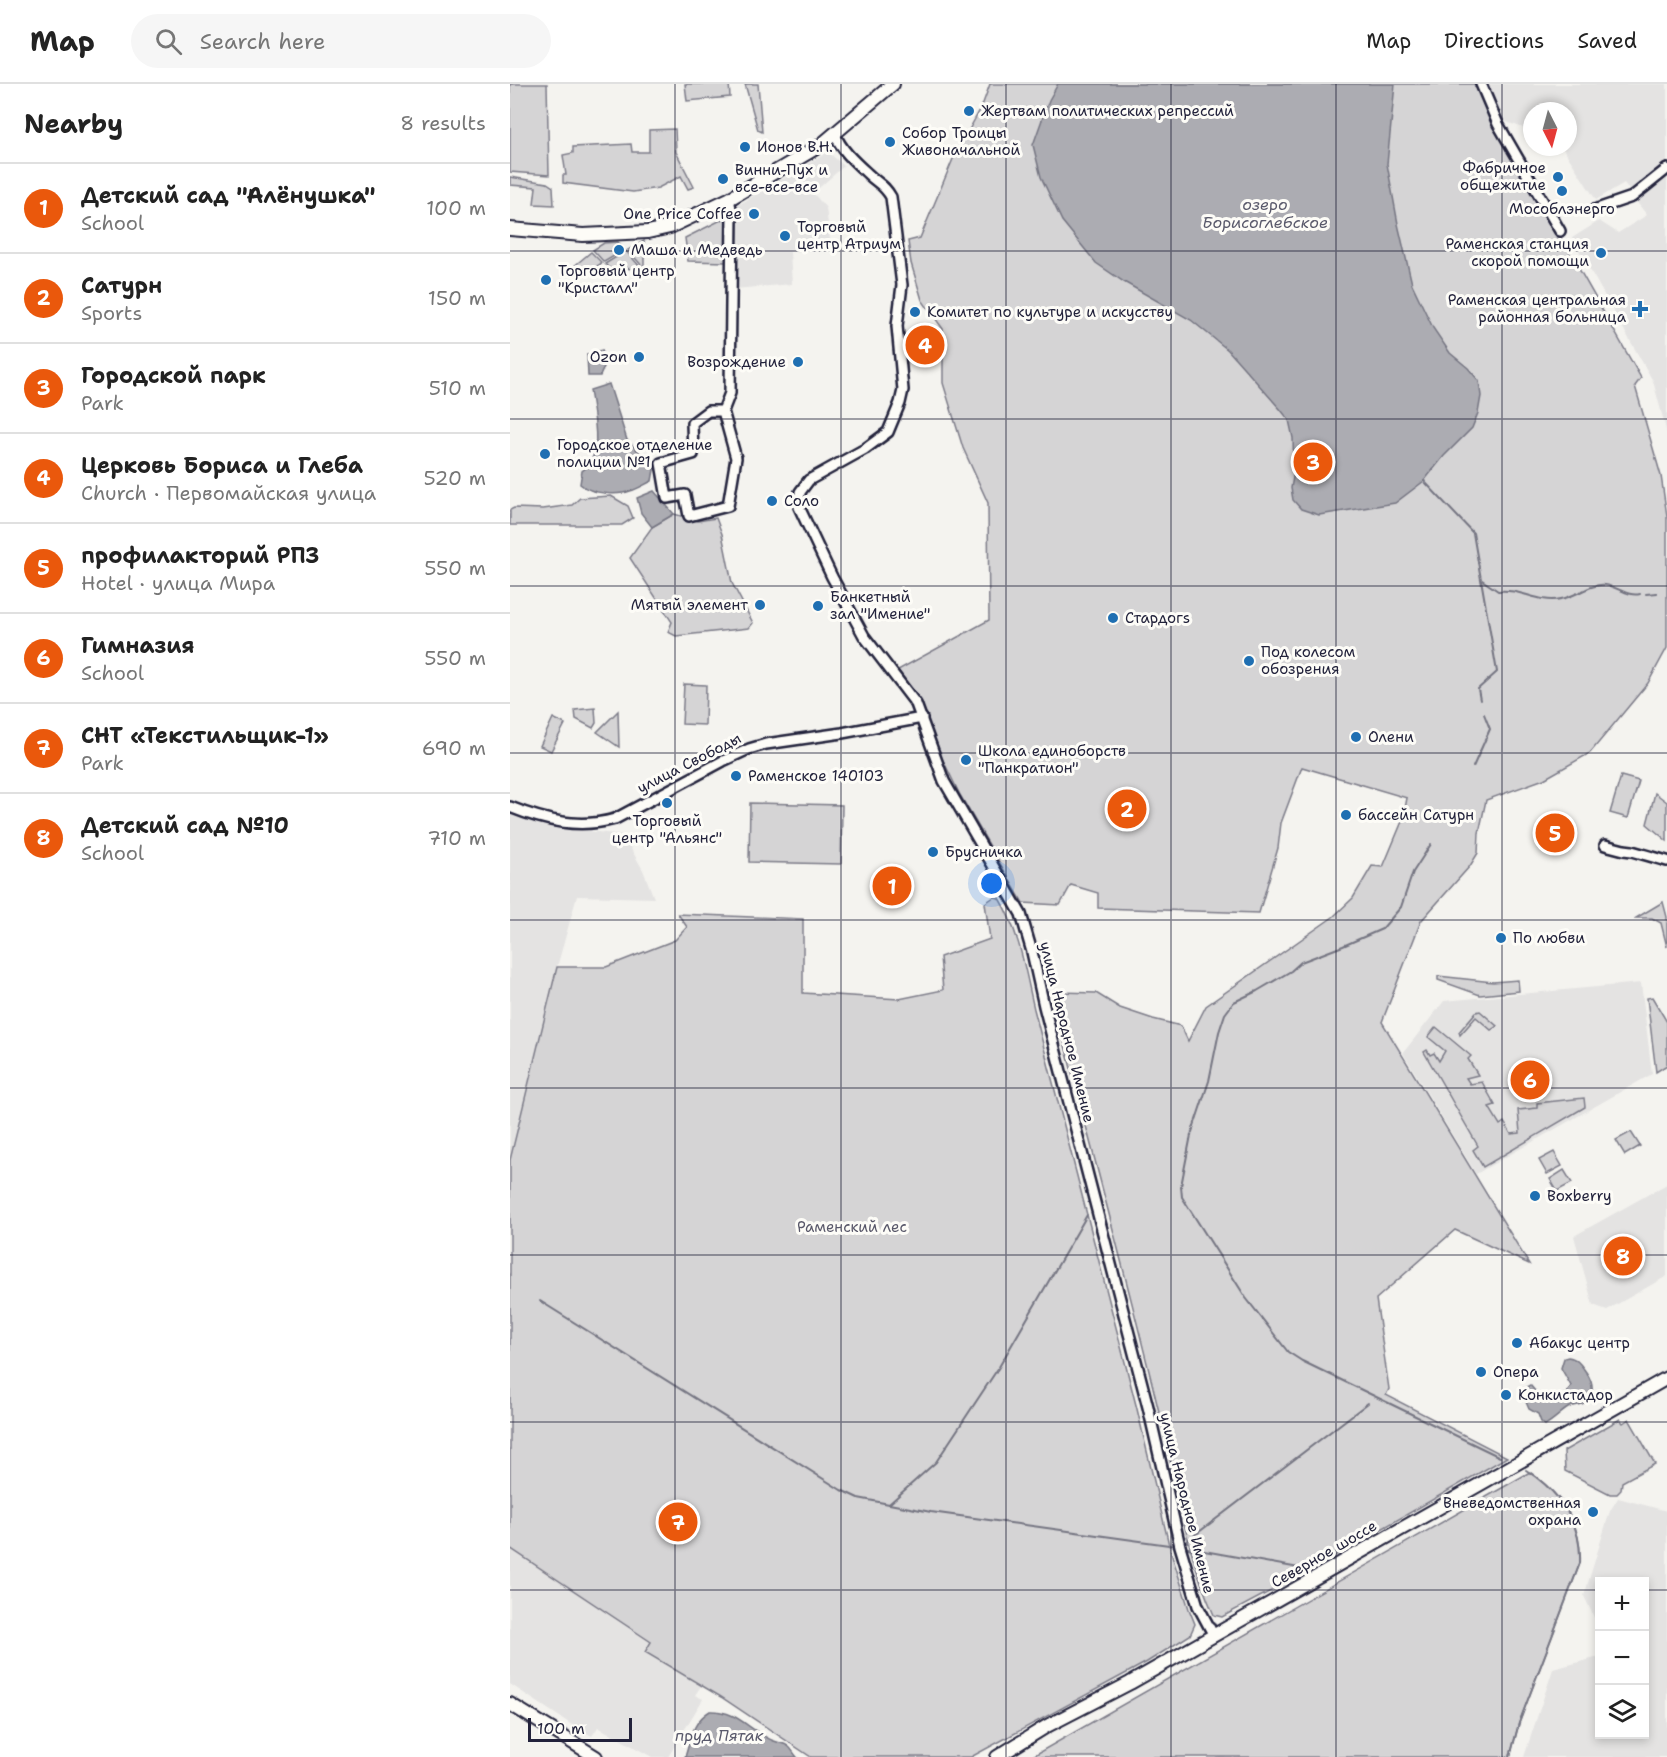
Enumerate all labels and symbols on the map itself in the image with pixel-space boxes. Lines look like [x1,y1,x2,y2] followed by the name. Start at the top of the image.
[981,101,1234,121] place label: Жертвам политических репрессий
[1523,102,1577,156] north arrow
[962,104,976,118] marker: Жертвам политических репрессий
[902,123,1021,160] place label: Собор Троицы Живоначальной
[883,135,897,149] marker: Собор Троицы Живоначальной
[757,137,833,157] place label: Ионов В.Н.
[738,140,752,154] marker: Ионов В.Н.
[1460,158,1546,195] place label: Фабричное общежитие
[735,160,828,197] place label: Винни-Пух и все-все-все
[1551,170,1565,184] marker: Фабричное общежитие
[716,172,730,186] marker: Винни-Пух и все-все-все
[1555,184,1569,198] marker: Мособлэнерго
[1202,194,1328,233] water label: озеро Борисоглебское
[1509,199,1615,219] place label: Мособлэнерго
[623,204,742,224] place label: One Price Coffee
[747,207,761,221] marker: One Price Coffee
[797,217,901,254] place label: Торговый центр Атриум
[778,229,792,243] marker: Торговый центр Атриум
[1445,234,1589,271] place label: Раменская станция скорой помощи
[631,240,763,260] place label: Маша и Медведь
[612,243,626,257] marker: Маша и Медведь
[1594,246,1608,260] marker: Раменская станция скорой помощи
[558,261,675,298] place label: Торговый центр "Кристалл"
[539,273,553,287] marker: Торговый центр "Кристалл"
[1448,290,1627,327] place label: Раменская центральная районная больница
[1631,300,1649,318] marker: Раменская центральная районная больница
[927,302,1173,322] place label: Комитет по культуре и искусству
[908,305,922,319] marker: Комитет по культуре и искусству
[906,322,944,368] pin: 4
[590,347,627,367] place label: Ozon
[632,350,646,364] marker: Ozon
[687,352,786,372] place label: Возрождение
[791,355,805,369] marker: Возрождение
[557,435,713,472] place label: Городское отделение полиции №1
[1294,440,1332,484] pin: 3
[538,447,552,461] marker: Городское отделение полиции №1
[784,491,819,511] place label: Соло
[765,494,779,508] marker: Соло
[830,587,930,624] place label: Банкетный зал "Имение"
[631,595,748,615] place label: Мятый элемент
[753,598,767,612] marker: Мятый элемент
[811,599,825,613] marker: Банкетный зал "Имение"
[1125,608,1190,628] place label: Стардогs
[1106,611,1120,625] marker: Стардогs
[1261,642,1356,679] place label: Под колесом обозрения
[1242,654,1256,668] marker: Под колесом обозрения
[1368,727,1414,747] place label: Олени
[634,728,744,798] street label: улица Свободы
[1349,730,1363,744] marker: Олени
[978,741,1126,778] place label: Школа единоборств "Панкратион"
[959,753,973,767] marker: Школа единоборств "Панкратион"
[748,766,884,786] place label: Раменское 140103
[729,769,743,783] marker: Раменское 140103
[1108,786,1146,832] pin: 2
[660,796,674,810] marker: Торговый центр "Альянс"
[1358,805,1474,825] place label: бассейн Сатурн
[1339,808,1353,822] marker: бассейн Сатурн
[1536,810,1574,855] pin: 5
[612,811,722,848] place label: Торговый центр "Альянс"
[945,842,1023,862] place label: Брусничка
[926,845,940,859] marker: Брусничка
[872,864,911,908] pin: 1
[977,869,1006,898] your location
[1513,928,1585,948] place label: По любви
[1494,931,1508,945] marker: По любви
[1035,939,1099,1125] street label: улица Народное Имение
[1510,1058,1550,1102] pin: 6
[1547,1186,1612,1206] place label: Boxberry
[1528,1189,1542,1203] marker: Boxberry
[797,1217,907,1237] park label: Раменский лес
[1604,1234,1642,1278] pin: 8
[1529,1333,1630,1353] place label: Абакус центр
[1510,1336,1524,1350] marker: Абакус центр
[1493,1362,1539,1382] place label: Опера
[1474,1365,1488,1379] marker: Опера
[1518,1385,1613,1405] place label: Конкистадор
[1499,1388,1513,1402] marker: Конкистадор
[1155,1410,1219,1596] street label: улица Народное Имение
[1443,1493,1582,1530] place label: Вневедомственная охрана
[658,1500,698,1544] pin: 7
[1586,1505,1600,1519] marker: Вневедомственная охрана
[1268,1516,1380,1592] street label: Северное шоссе
[528,1715,632,1742] scale bar
[675,1725,764,1746] water label: пруд Пятак

